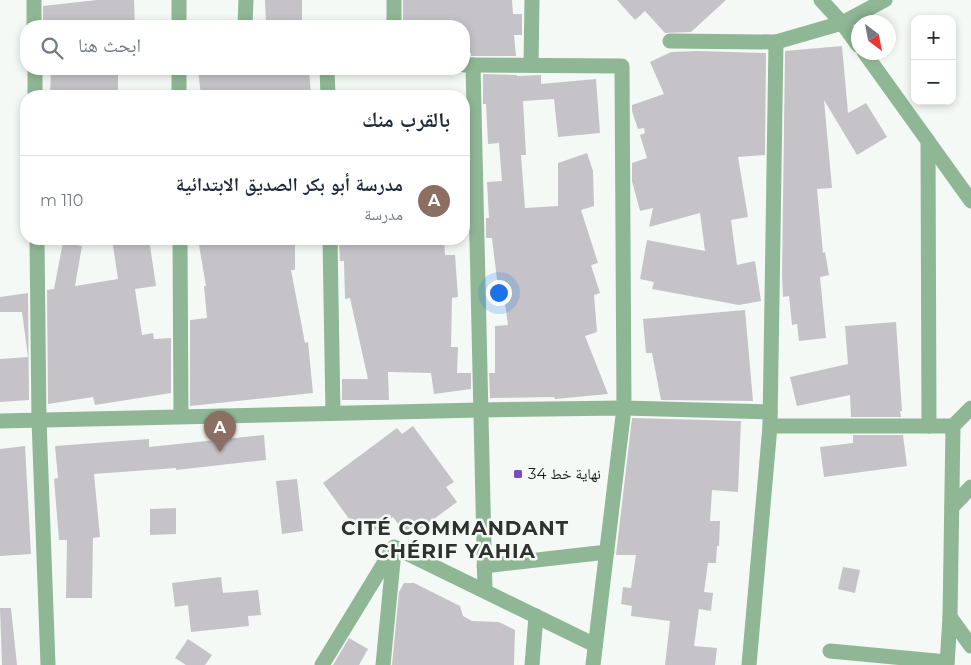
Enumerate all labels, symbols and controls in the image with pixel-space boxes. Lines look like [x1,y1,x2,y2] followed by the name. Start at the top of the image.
[851,15,896,60] north arrow
[911,15,956,105] map controls
[911,15,956,60] button: +
[20,20,470,75] search box
[38,34,66,62] icon: search
[78,34,141,57] text: ابحث هنا
[911,60,956,105] button: −
[362,107,450,132] text: بالقرب منك
[176,173,403,196] text: مدرسة أبو بكر الصديق الابتدائية
[40,191,83,210] text: 110 m
[428,191,440,210] text: A
[364,205,403,224] text: مدرسة
[486,280,512,306] your location
[204,411,236,452] pin: A
[528,464,601,483] place label: نهاية خط 34
[512,468,524,480] marker: نهاية خط 34
[341,516,569,563] district label: CITÉ COMMANDANT CHÉRIF YAHIA

